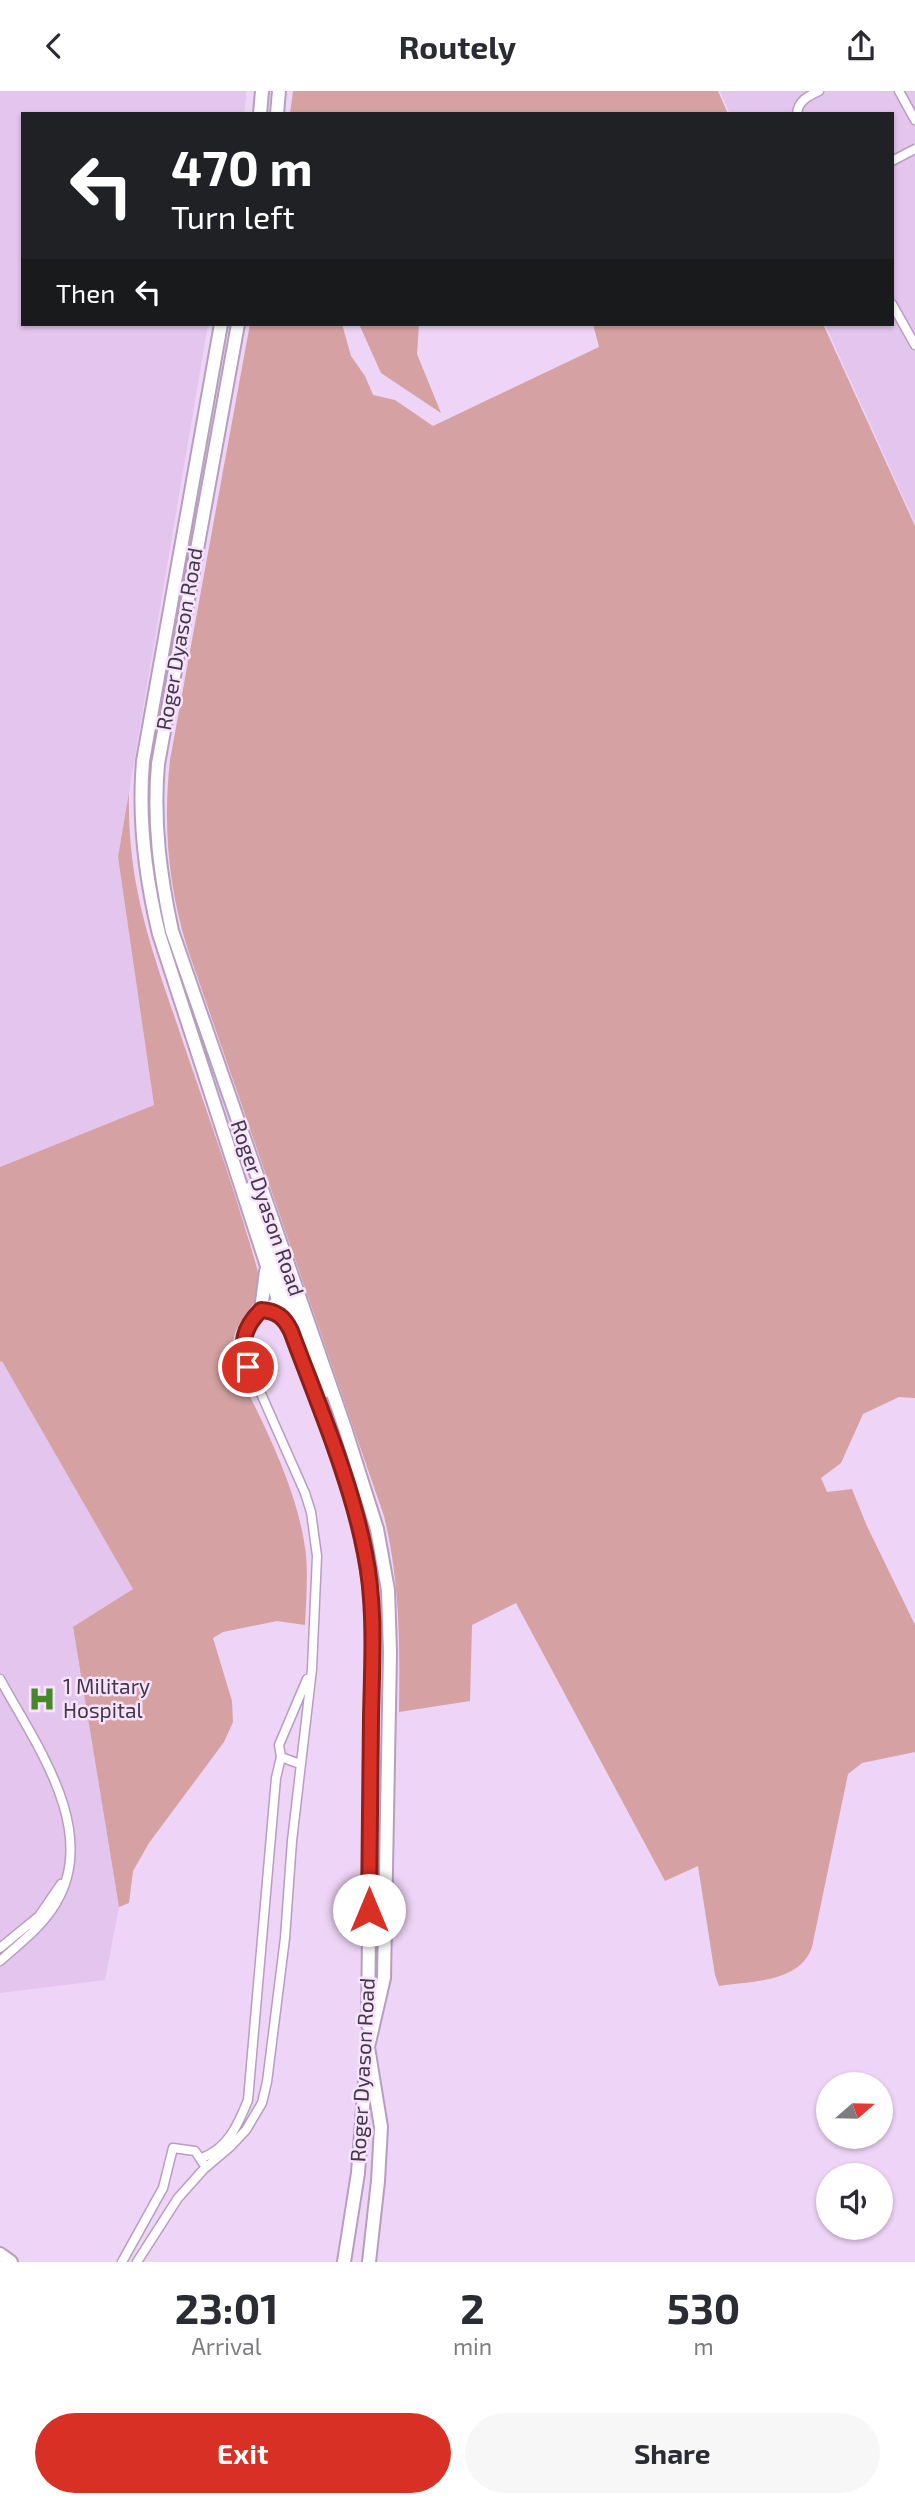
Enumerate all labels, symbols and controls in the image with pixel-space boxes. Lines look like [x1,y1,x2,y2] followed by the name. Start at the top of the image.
[35,27,73,65] icon: back
[399,27,516,65] text: Routely
[842,27,880,65] icon: share
[171,137,313,196] text: 470 m
[56,140,147,231] icon: left
[171,197,295,235] text: Turn left
[129,273,167,311] icon: left
[56,277,115,308] text: Then
[150,546,207,732] street label: Roger Dyason Road
[227,1116,310,1299] street label: Roger Dyason Road
[218,1337,278,1397] pin
[229,1348,267,1386] icon: arrive
[63,1673,150,1722] place label: 1 Military Hospital
[27,1684,57,1714] hospital icon: 1 Military Hospital
[332,1873,406,1947] position arrow
[344,1977,379,2163] street label: Roger Dyason Road
[816,2072,892,2149] north arrow
[816,2072,893,2240] map controls
[816,2163,893,2240] button: sound
[175,2282,278,2332] text: 23:01
[460,2282,485,2332] text: 2
[667,2282,740,2332] text: 530
[191,2332,261,2360] text: Arrival
[453,2332,492,2360] text: min
[693,2332,714,2360] text: m
[35,2413,451,2493] button: Exit
[465,2413,880,2493] button: Share

